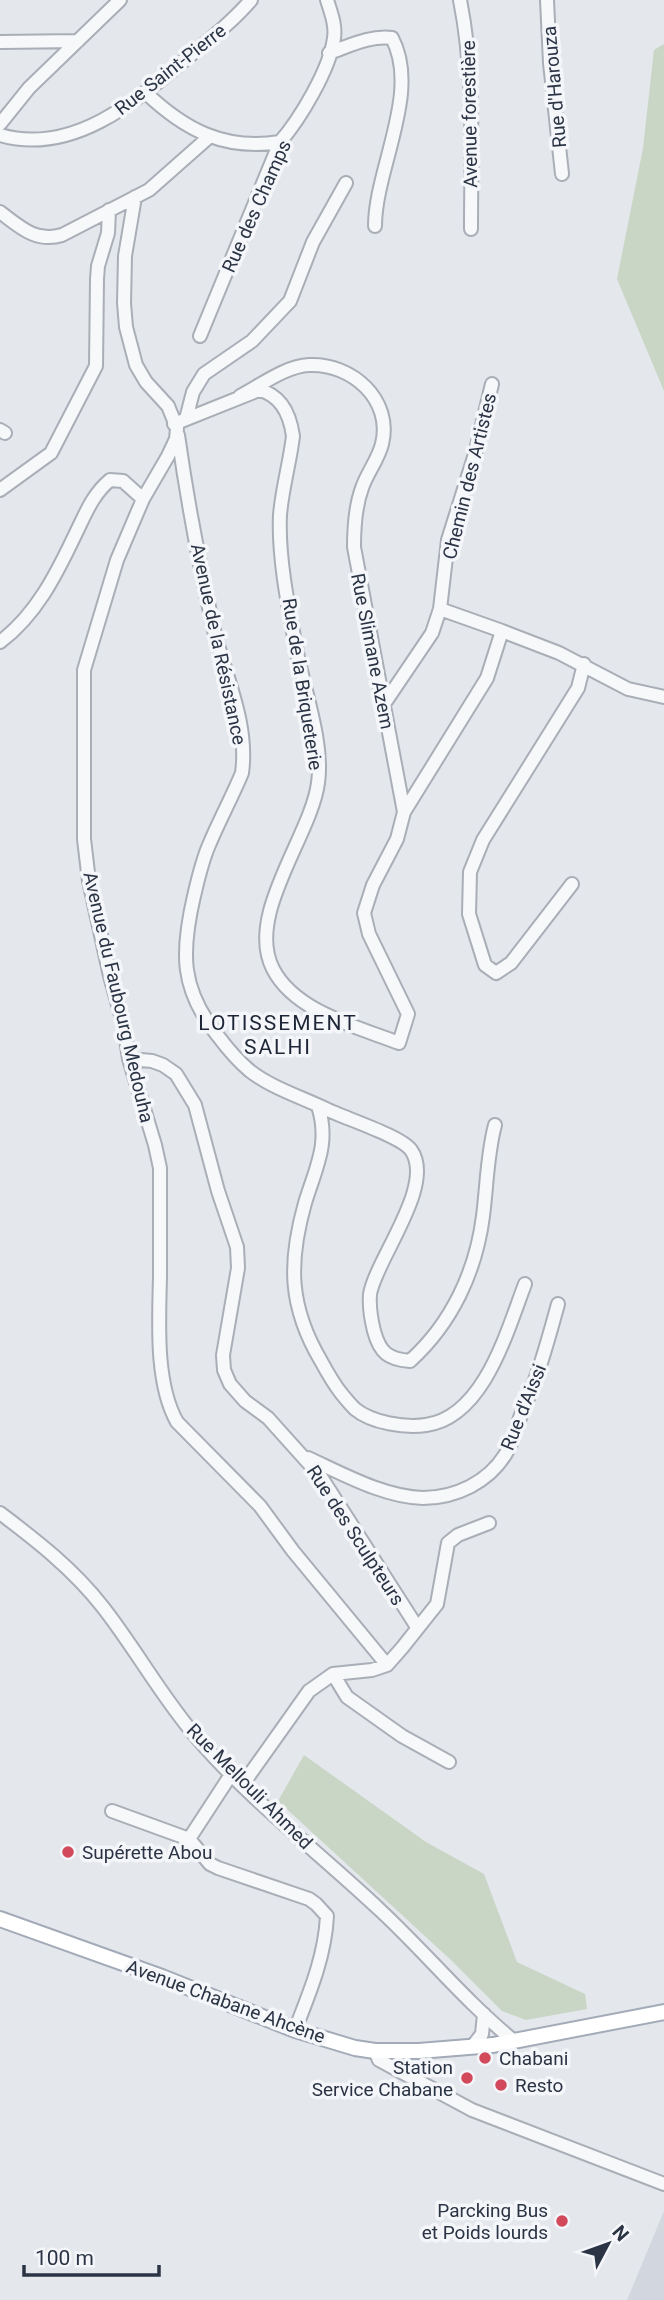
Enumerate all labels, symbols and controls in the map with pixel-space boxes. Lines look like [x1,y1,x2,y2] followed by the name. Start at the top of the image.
[110,19,230,120] street label: Rue Saint-Pierre
[538,25,571,149] street label: Rue d'Harouza
[457,40,482,188] street label: Avenue forestière
[217,136,296,276] street label: Rue des Champs
[438,390,501,562] street label: Chemin des Artistes
[186,541,251,747] street label: Avenue de la Résistance
[346,571,399,731] street label: Rue Slimane Azem
[278,596,327,772] street label: Rue de la Briqueterie
[78,869,159,1125] street label: Avenue du Faubourg Medouha
[198,1011,358,1059] district label: LOTISSEMENT SALHI
[496,1361,551,1454] street label: Rue d'Aissi
[302,1461,409,1610] street label: Rue des Sculpteurs
[182,1719,317,1854] street label: Rue Mellouli Ahmed
[82,1841,212,1864] place label: Supérette Abou
[60,1844,76,1860] marker: Supérette Abou
[123,1955,328,2048] street label: Avenue Chabane Ahcène
[499,2047,568,2070] place label: Chabani
[477,2050,493,2066] marker: Chabani
[312,2056,453,2101] place label: Station Service Chabane
[459,2070,475,2086] marker: Station Service Chabane
[515,2074,563,2097] place label: Resto
[493,2077,509,2093] marker: Resto
[422,2199,548,2244] place label: Parcking Bus et Poids lourds
[573,2209,643,2279] north arrow
[554,2213,570,2229] marker: Parcking Bus et Poids lourds
[607,2221,634,2246] text: N
[24,2234,159,2278] scale bar
[35,2246,94,2270] text: 100 m

